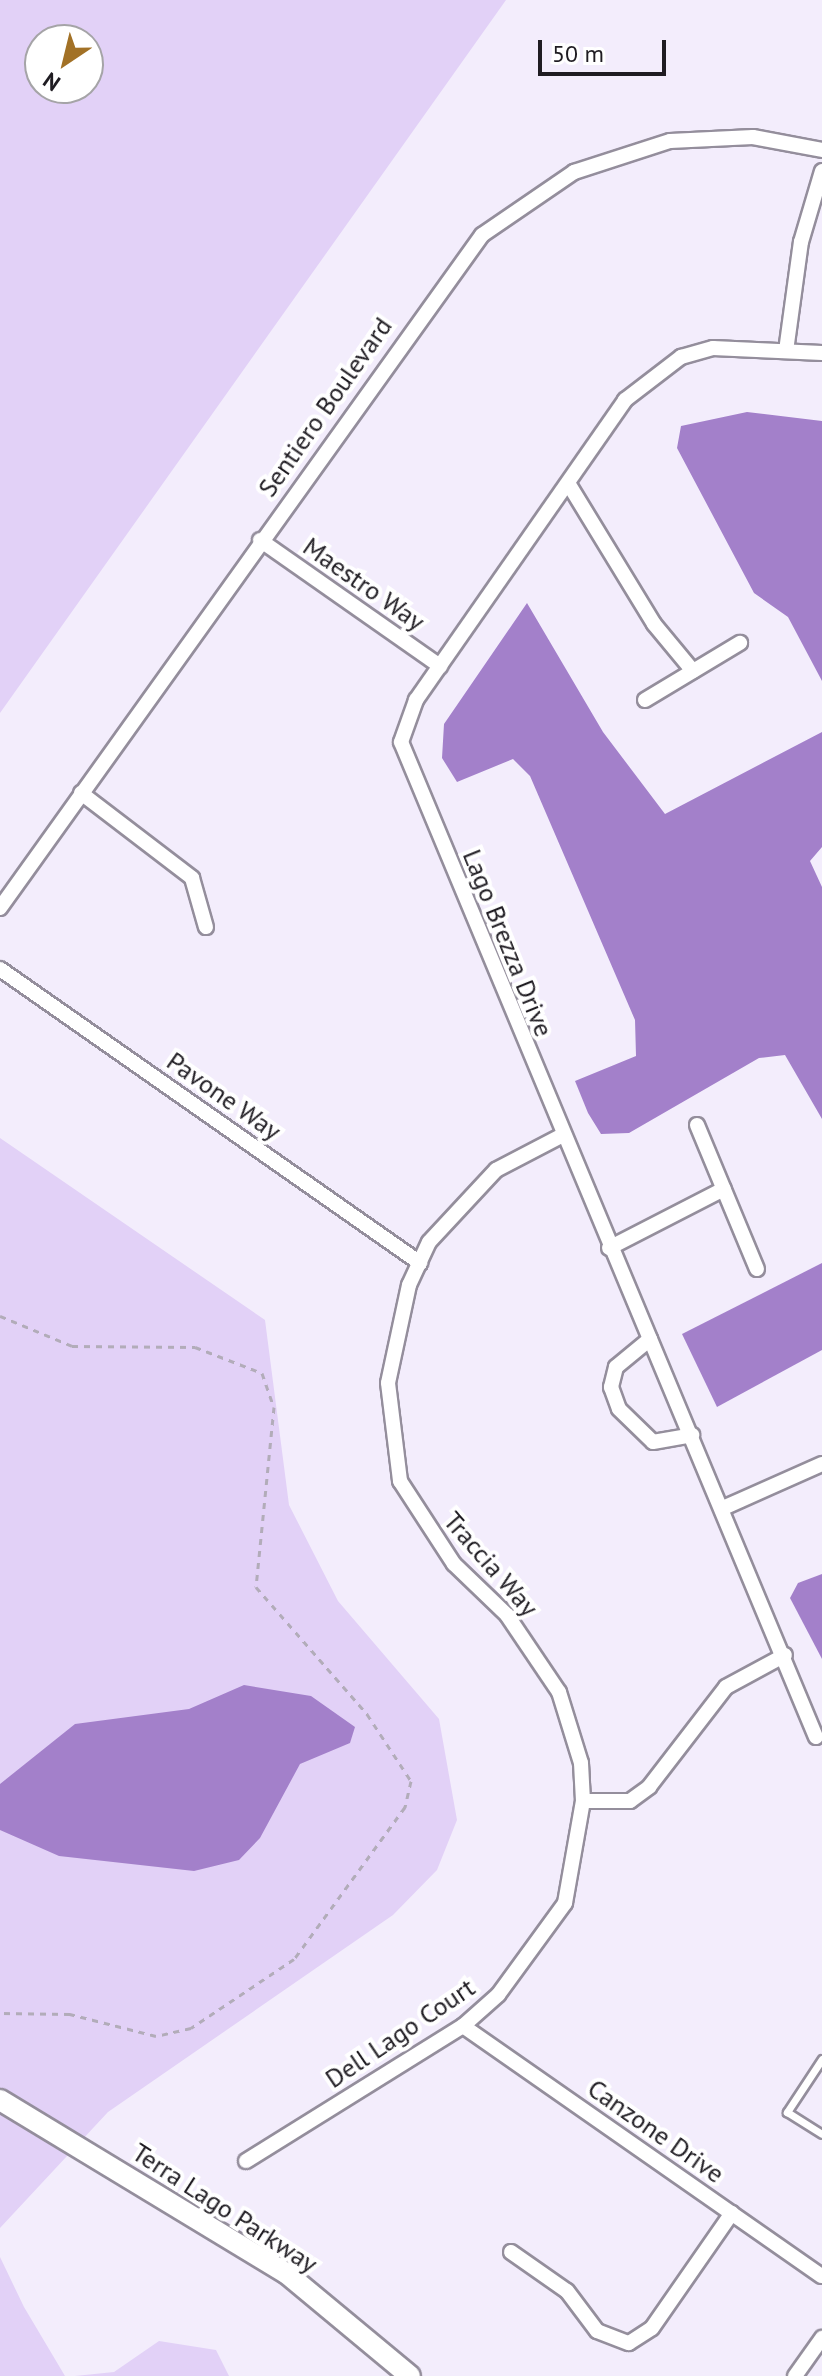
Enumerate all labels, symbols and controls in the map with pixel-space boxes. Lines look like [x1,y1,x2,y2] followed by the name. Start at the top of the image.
[24,24,104,104] north arrow
[542,24,670,74] scale bar
[552,38,604,69] text: 50 m
[37,66,65,98] text: N
[252,311,398,503] street label: Sentiero Boulevard
[297,531,431,637] street label: Maestro Way
[456,845,560,1041] street label: Lago Brezza Drive
[161,1045,287,1147] street label: Pavone Way
[437,1505,545,1623] street label: Traccia Way
[319,1972,481,2094] street label: Dell Lago Court
[582,2073,730,2189] street label: Canzone Drive
[127,2137,323,2279] street label: Terra Lago Parkway

